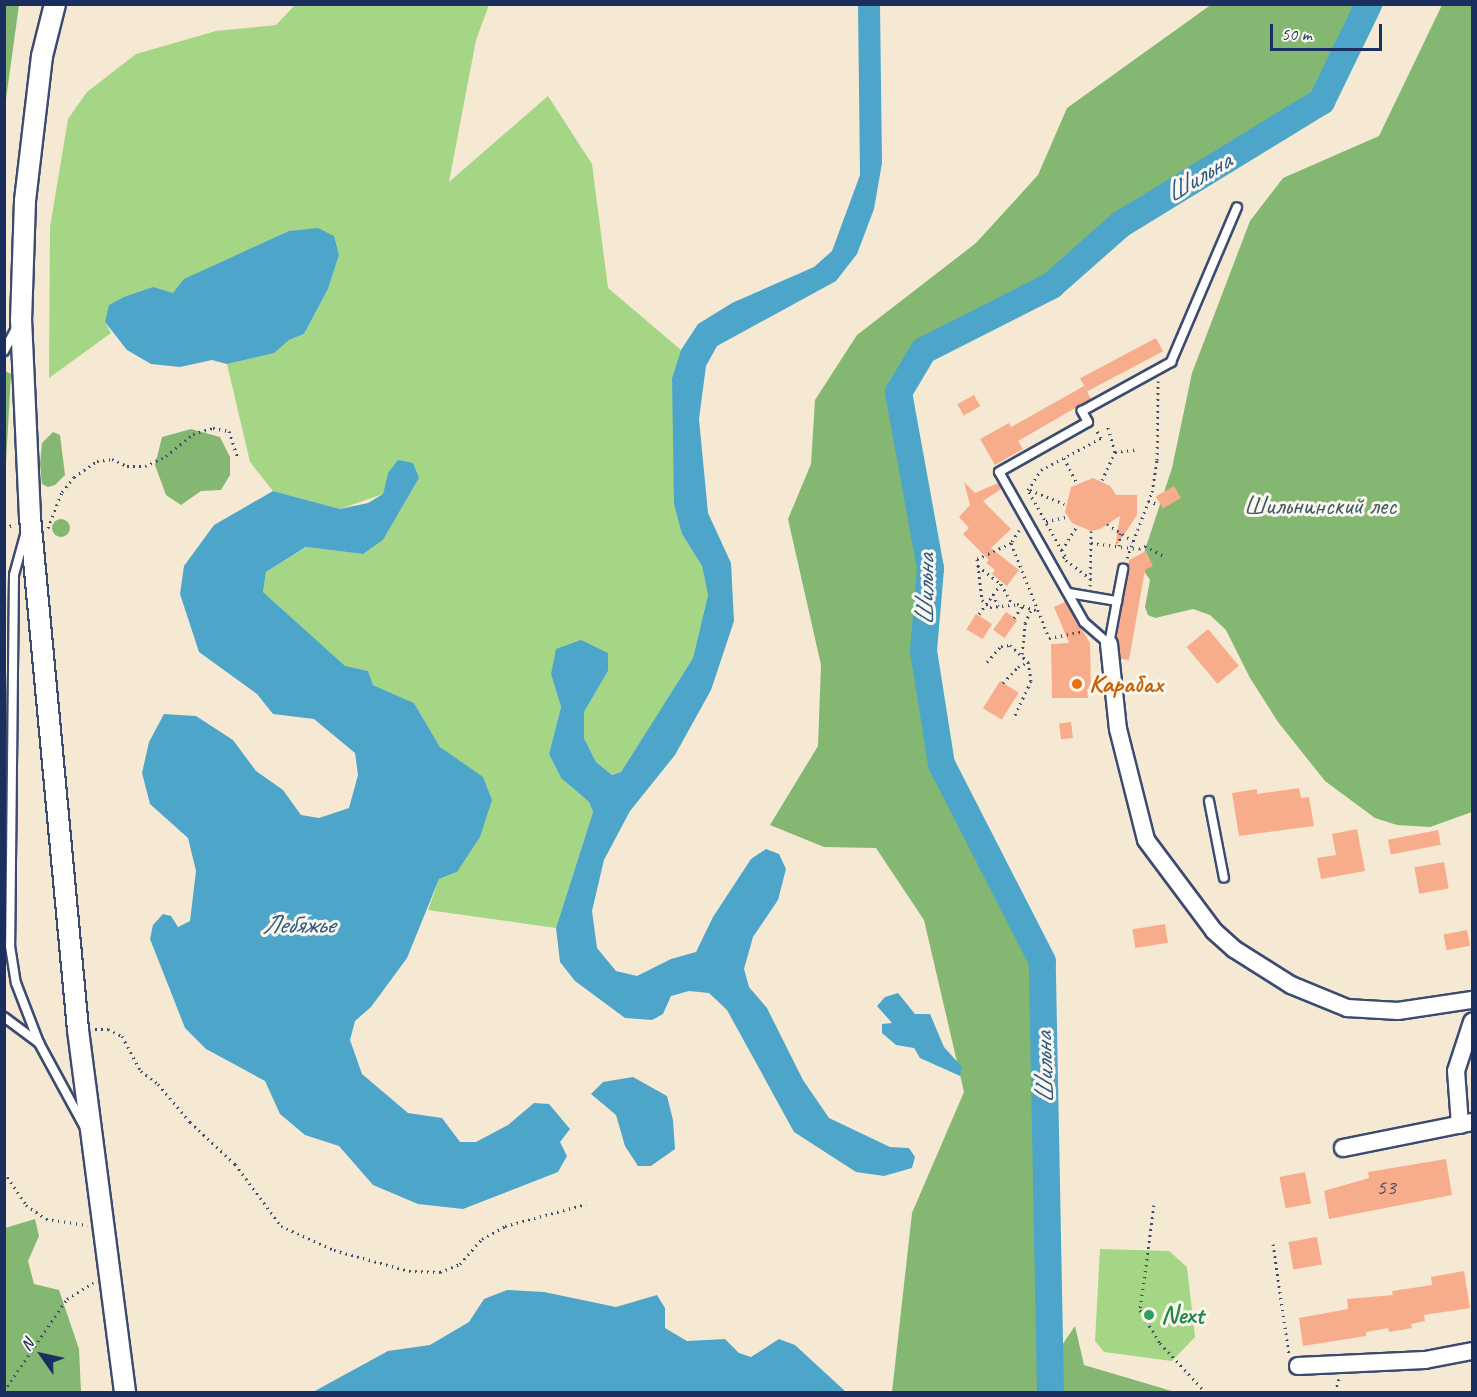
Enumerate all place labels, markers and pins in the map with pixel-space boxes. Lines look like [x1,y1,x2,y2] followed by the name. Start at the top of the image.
[1089,668,1163,700] place label: Карабах
[1070,677,1084,691] marker: Карабах
[1161,1299,1204,1331] place label: Next
[1142,1308,1156,1322] marker: Next

